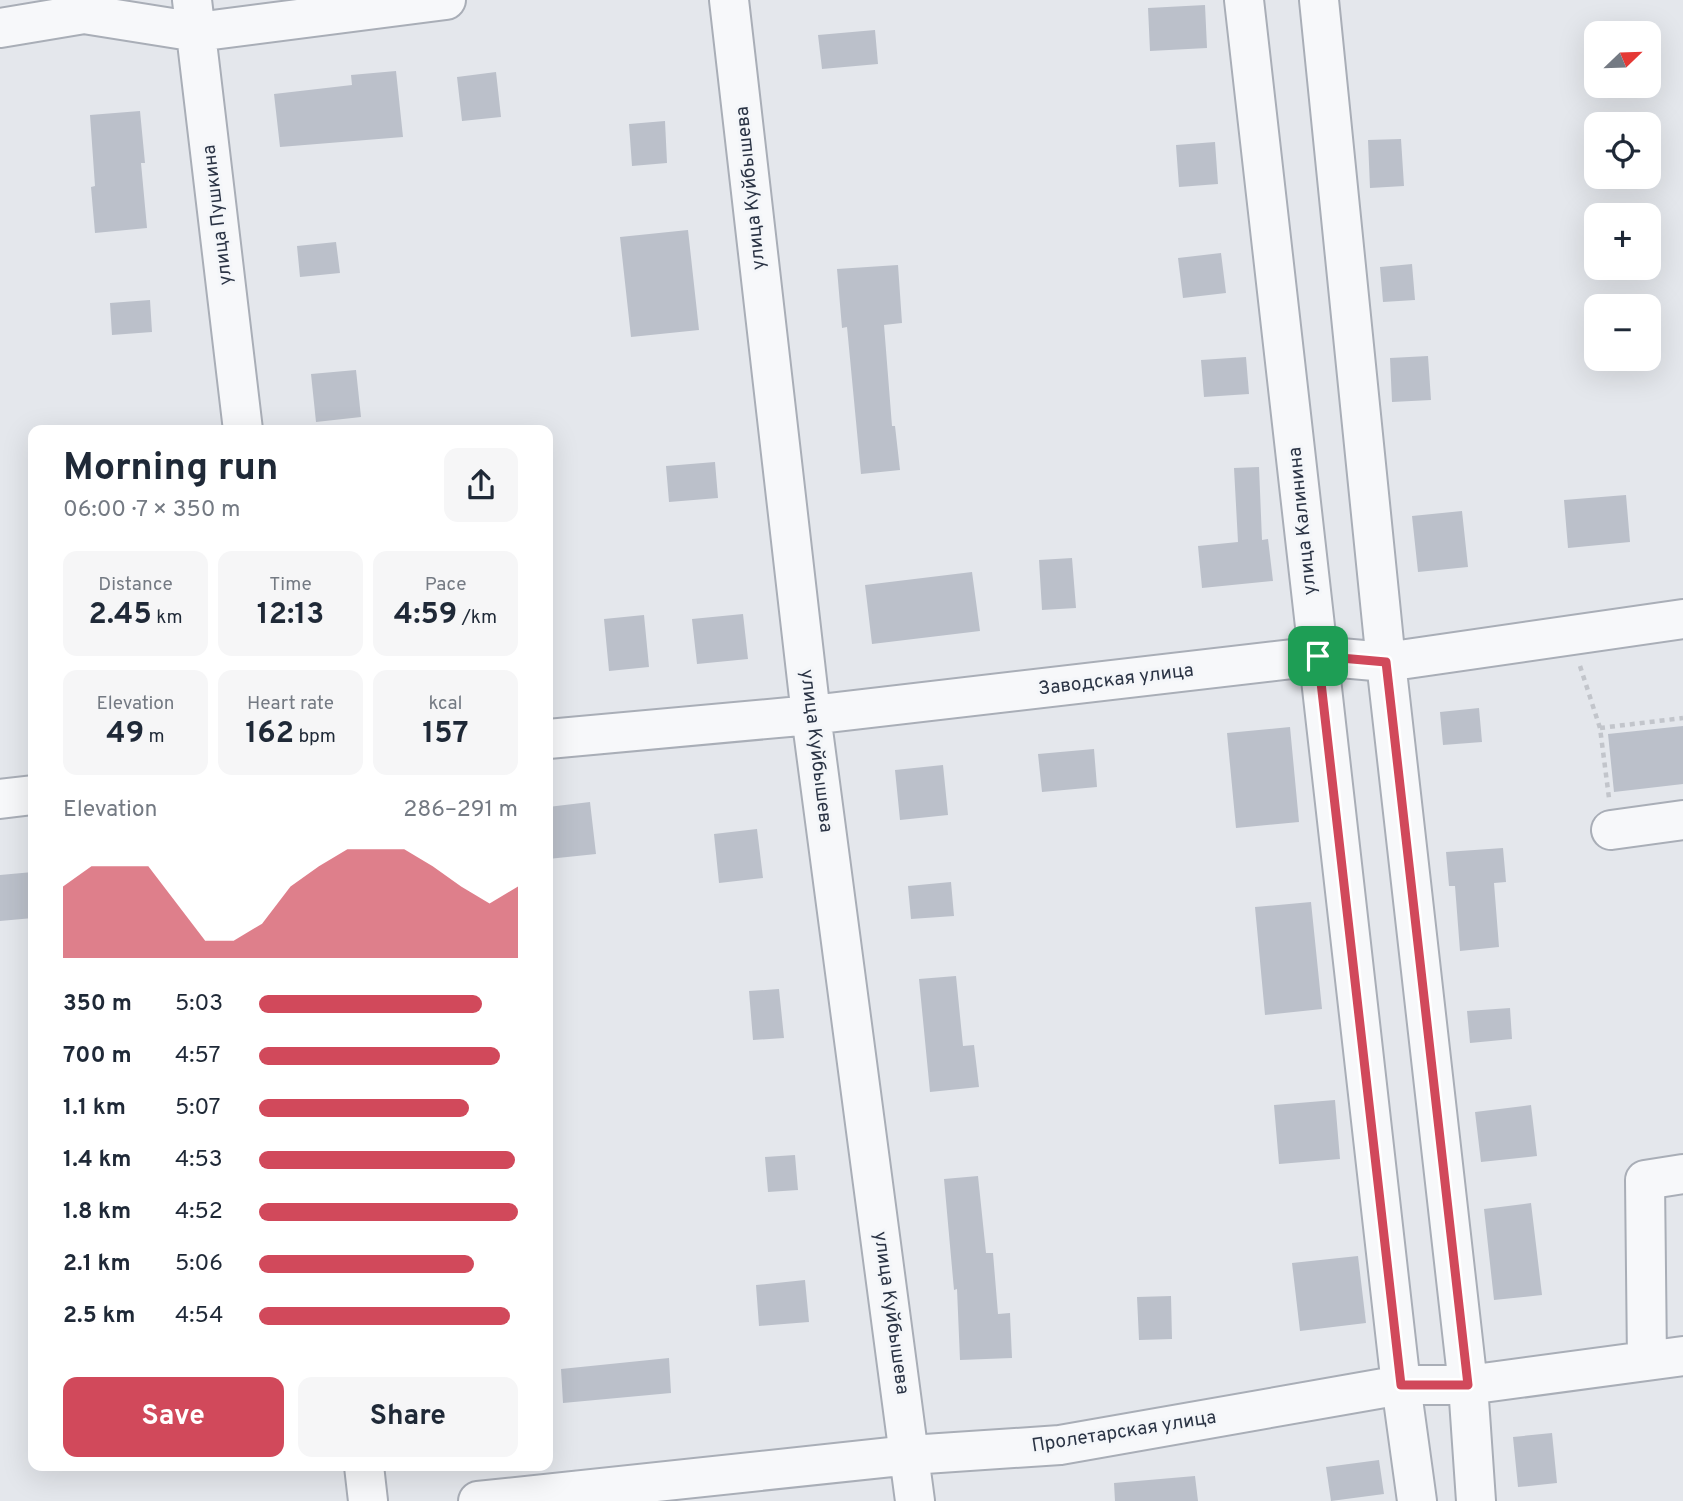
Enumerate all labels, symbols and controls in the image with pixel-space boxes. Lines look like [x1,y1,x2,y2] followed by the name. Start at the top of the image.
[1584,21,1661,98] north arrow
[1584,21,1661,371] map controls
[730,105,772,271] street label: улица Куйбышева
[1584,112,1661,189] button: locate
[197,143,239,287] street label: улица Пушкина
[1584,203,1661,280] button: +
[1584,294,1661,371] button: −
[63,445,279,494] text: Morning run
[1283,446,1323,596] street label: улица Калинина
[444,448,518,522] button: share
[63,496,240,525] text: 06:00 · 7 × 350 m
[98,573,173,597] text: Distance
[269,573,312,597] text: Time
[425,573,466,597] text: Pace
[88,597,152,634] text: 2.45
[257,597,324,634] text: 12:13
[394,597,457,634] text: 4:59
[152,606,183,630] text: km
[457,606,497,630] text: /km
[1288,626,1348,686] pin
[1299,637,1337,675] icon: arrive
[1037,659,1195,701] street label: Заводская улица
[794,668,838,834] street label: улица Куйбышева
[96,692,175,716] text: Elevation
[247,692,334,716] text: Heart rate
[429,692,462,716] text: kcal
[106,716,144,753] text: 49
[245,716,294,753] text: 162
[422,716,469,753] text: 157
[144,725,165,749] text: m
[294,725,336,749] text: bpm
[63,796,158,825] text: Elevation
[403,796,518,825] text: 286–291 m
[63,990,132,1019] text: 350 m
[175,990,223,1019] text: 5:03
[63,1042,132,1071] text: 700 m
[175,1042,221,1071] text: 4:57
[63,1094,126,1123] text: 1.1 km
[175,1094,221,1123] text: 5:07
[63,1146,131,1175] text: 1.4 km
[175,1146,223,1175] text: 4:53
[63,1198,131,1227] text: 1.8 km
[175,1198,223,1227] text: 4:52
[868,1230,914,1396] street label: улица Куйбышева
[63,1250,131,1279] text: 2.1 km
[175,1250,223,1279] text: 5:06
[63,1302,136,1331] text: 2.5 km
[175,1302,223,1331] text: 4:54
[63,1377,284,1457] button: Save
[298,1377,518,1457] button: Share
[1030,1406,1218,1458] street label: Пролетарская улица

